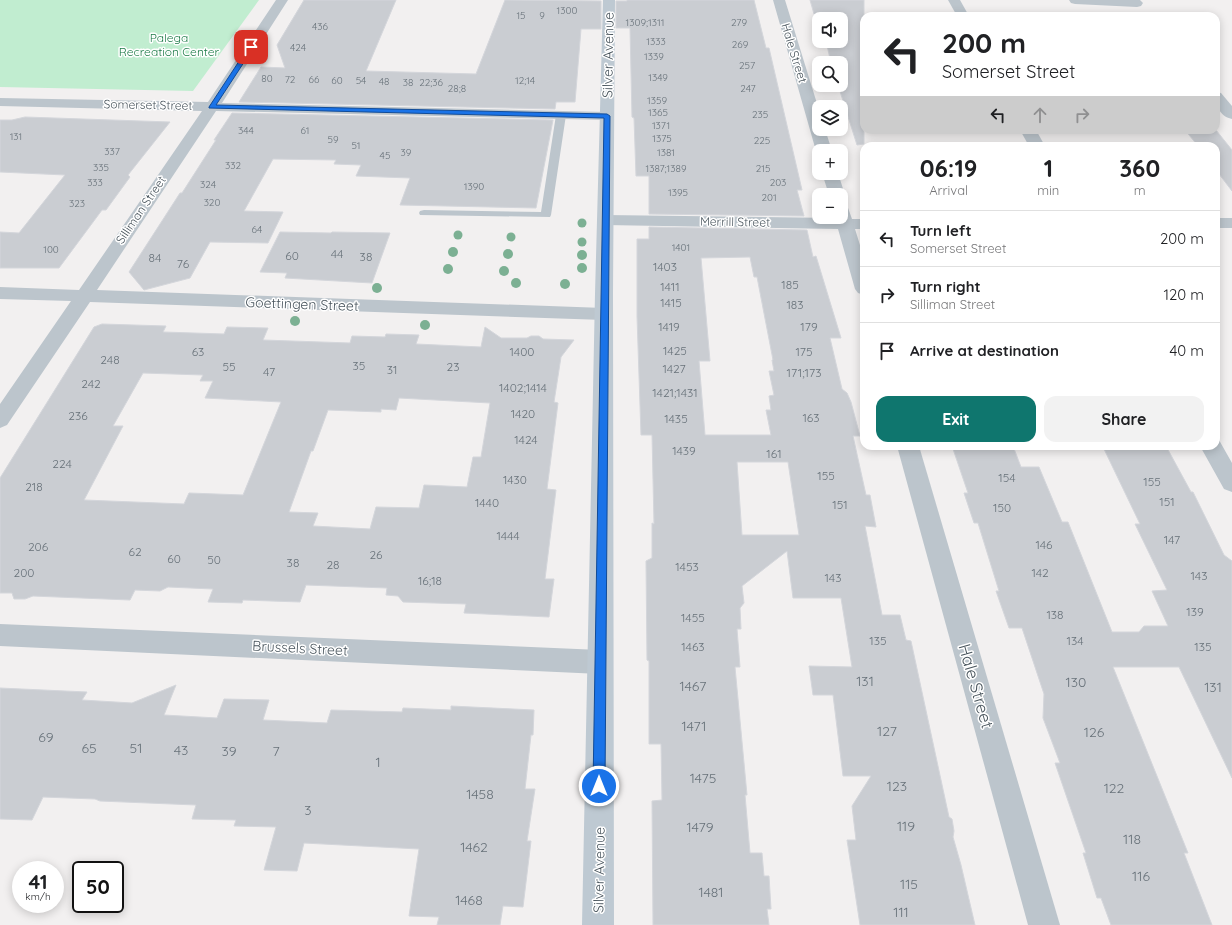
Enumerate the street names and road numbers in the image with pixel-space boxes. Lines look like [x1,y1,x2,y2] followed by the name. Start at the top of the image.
[598,12,618,98] street label: Silver Avenue
[778,21,811,84] street label: Hale Street
[103,96,193,113] street label: Somerset Street
[112,173,169,247] street label: Silliman Street
[700,213,770,230] street label: Merrill Street
[245,293,359,315] street label: Goettingen Street
[252,637,348,659] street label: Brussels Street
[954,641,999,731] street label: Hale Street
[589,827,609,913] street label: Silver Avenue

